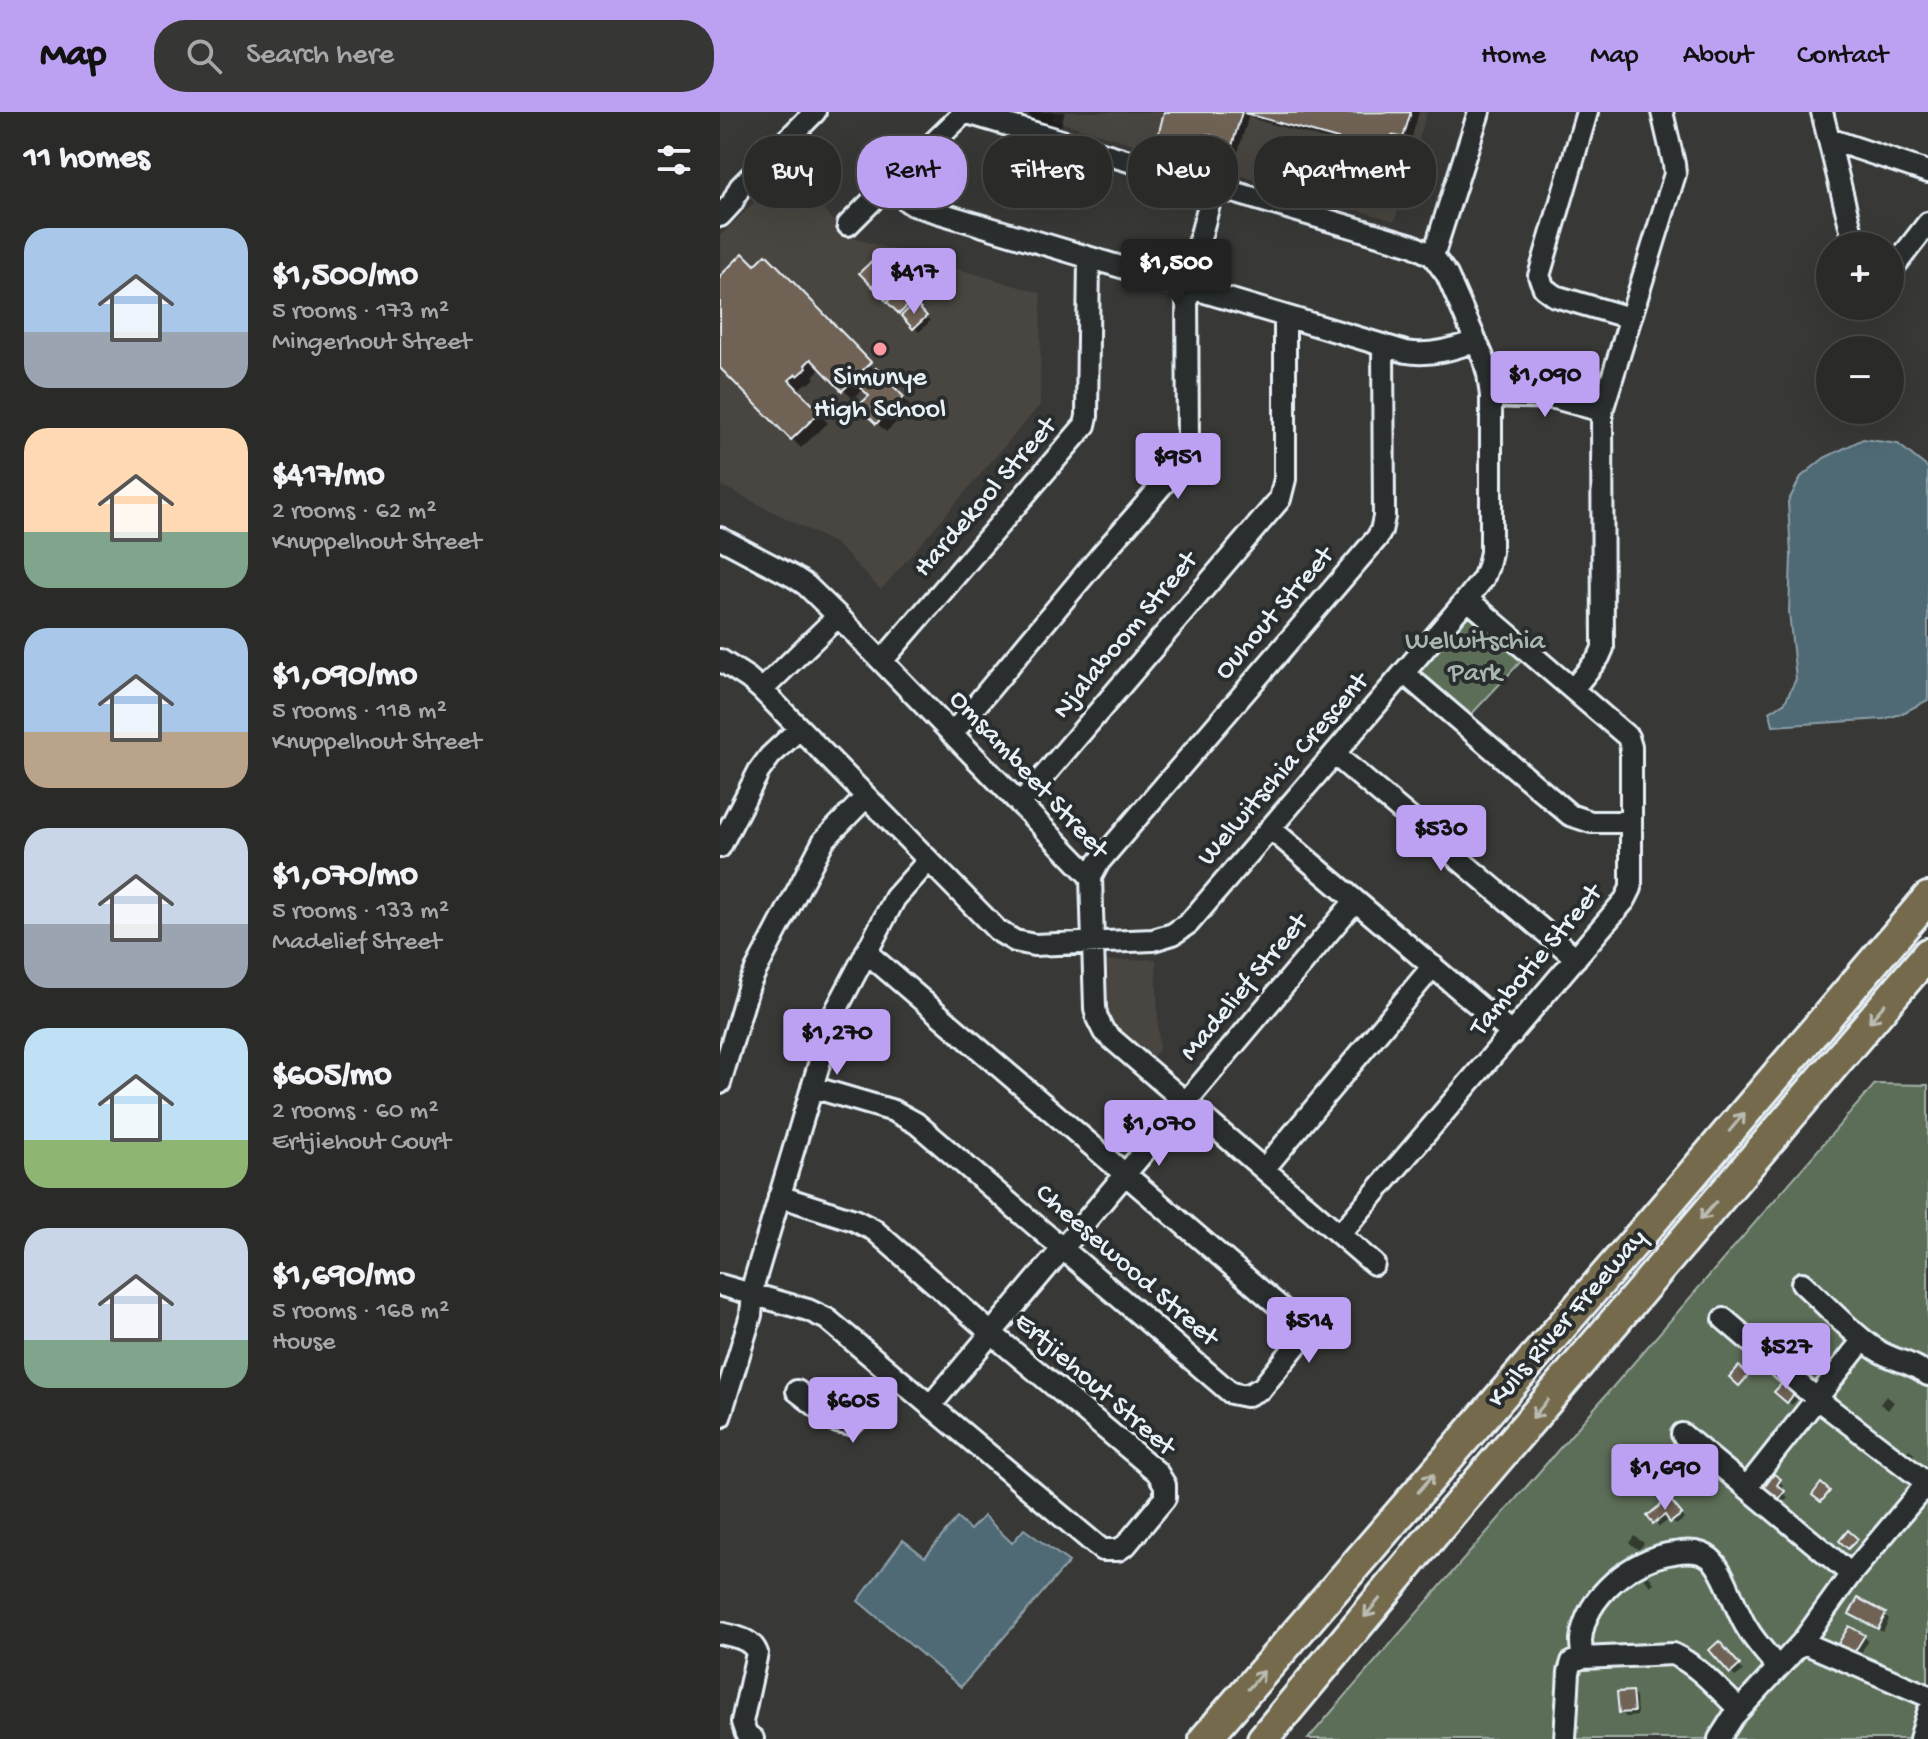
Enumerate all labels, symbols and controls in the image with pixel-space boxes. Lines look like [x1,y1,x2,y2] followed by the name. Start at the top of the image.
[154,20,714,92] search box
[40,34,106,78] text: Map
[182,34,226,78] icon: search
[246,39,394,74] text: Search here
[1481,40,1546,73] text: Home
[1590,40,1639,73] text: Map
[1683,40,1753,73] text: About
[1797,40,1888,73] text: Contact
[744,136,841,208] chip: Buy
[857,136,967,208] chip: Rent
[983,136,1112,208] chip: Filters
[1128,136,1238,208] chip: New
[1254,136,1436,208] chip: Apartment
[652,138,696,182] icon: filters
[24,140,150,180] text: 11 homes
[1816,232,1904,424] map controls
[1816,232,1904,320] button: +
[1111,239,1241,307] pin: $1,500
[867,248,961,316] pin: $417
[1139,249,1213,280] text: $1,500
[272,257,418,297] text: $1,500/mo
[890,258,938,289] text: $417
[88,260,184,356] icon: home
[272,297,449,328] text: 5 rooms · 173 m²
[272,328,471,359] text: Mingerhout Street
[1816,336,1904,424] button: −
[871,340,889,358] marker: Simunye High School
[1480,351,1610,419] pin: $1,090
[1509,361,1581,392] text: $1,090
[814,362,946,427] place label: Simunye High School
[908,409,1066,585] street label: Hardekool Street
[1131,433,1225,501] pin: $951
[1154,443,1202,474] text: $951
[272,457,385,497] text: $417/mo
[88,460,184,556] icon: home
[272,497,436,528] text: 2 rooms · 62 m²
[272,528,481,559] text: Knuppelhout Street
[1208,539,1343,687] street label: Ouhout Street
[1046,543,1207,727] street label: Njalaboom Street
[1405,626,1546,691] park label: Welwitschia Park
[272,657,417,697] text: $1,090/mo
[88,660,184,756] icon: home
[1191,665,1379,873] street label: Welwitschia Crescent
[941,684,1116,868] street label: Omsambeet Street
[272,697,447,728] text: 5 rooms · 118 m²
[272,728,481,759] text: Knuppelhout Street
[1394,805,1488,873] pin: $530
[1414,815,1468,846] text: $530
[272,857,418,897] text: $1,070/mo
[88,860,184,956] icon: home
[1462,876,1612,1045] street label: Tambotie Street
[272,897,449,928] text: 5 rooms · 133 m²
[1174,906,1318,1068] street label: Madelief Street
[272,928,441,959] text: Madelief Street
[1868,1003,1886,1023] one-way arrow
[772,1009,902,1077] pin: $1,270
[801,1019,873,1050] text: $1,270
[272,1057,392,1097] text: $605/mo
[88,1060,184,1156] icon: home
[272,1097,438,1128] text: 2 rooms · 60 m²
[1094,1100,1224,1168] pin: $1,070
[1122,1110,1196,1141] text: $1,070
[1728,1113,1746,1133] one-way arrow
[272,1128,451,1159] text: Ertjiehout Court
[1027,1177,1226,1356] street label: Cheesewood Street
[1699,1200,1717,1220] one-way arrow
[1481,1223,1655,1415] street label: Kuils River Freeway
[272,1257,415,1297] text: $1,690/mo
[88,1260,184,1356] icon: home
[272,1297,449,1328] text: 5 rooms · 168 m²
[1262,1297,1356,1365] pin: $514
[1007,1306,1183,1466] street label: Ertjiehout Street
[1285,1307,1333,1338] text: $514
[1739,1323,1833,1391] pin: $527
[272,1328,336,1359] text: House
[1760,1333,1812,1364] text: $527
[806,1377,900,1445] pin: $605
[826,1387,880,1418] text: $605
[1531,1398,1549,1418] one-way arrow
[1600,1444,1730,1512] pin: $1,690
[1629,1454,1701,1485] text: $1,690
[1417,1474,1435,1494] one-way arrow
[1363,1597,1381,1617] one-way arrow
[1247,1670,1265,1691] one-way arrow

